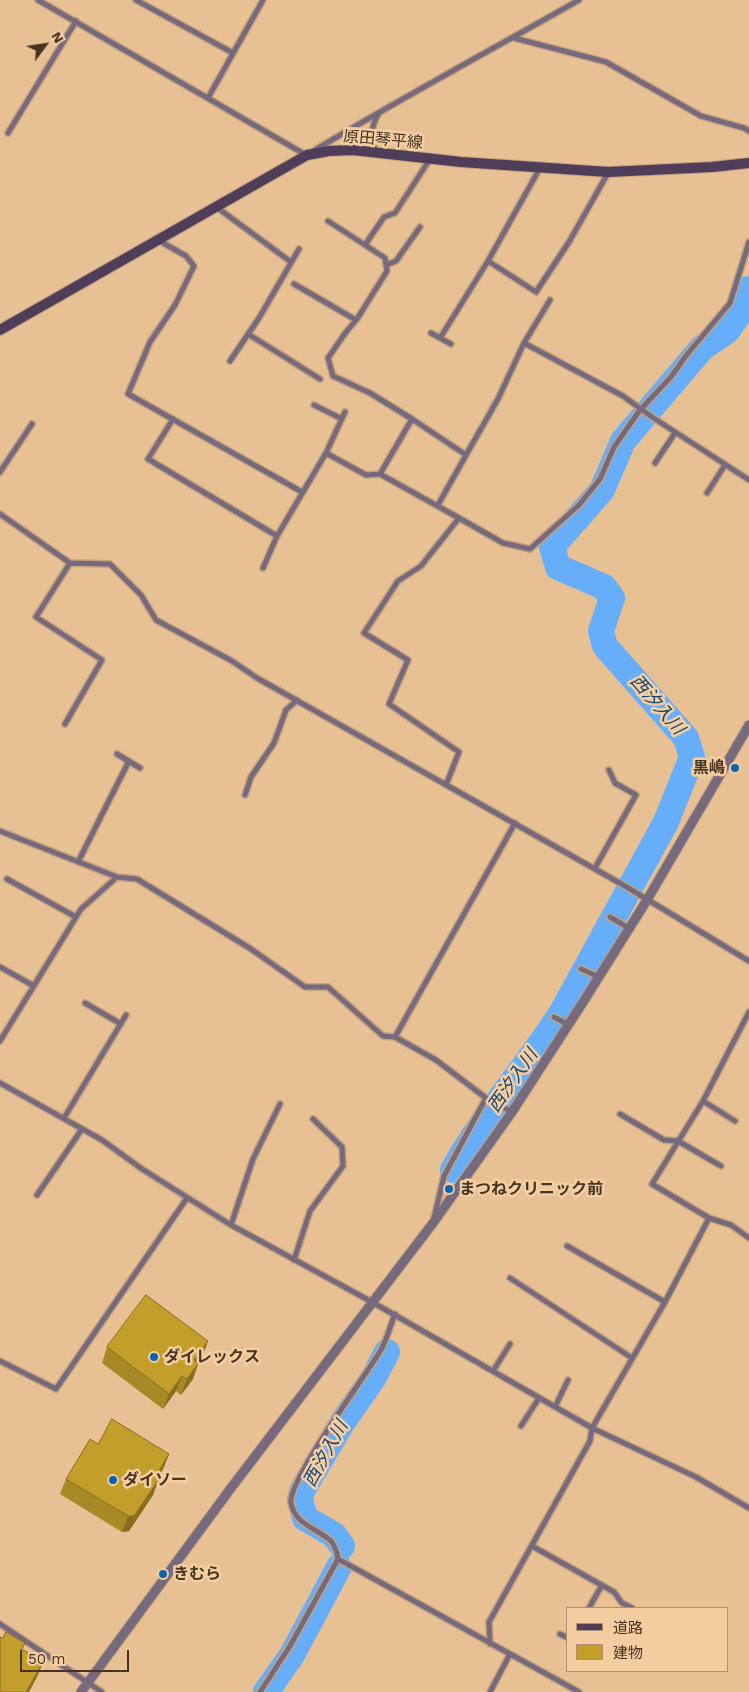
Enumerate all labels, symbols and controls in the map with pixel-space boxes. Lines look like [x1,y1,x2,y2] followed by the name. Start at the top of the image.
[20,20,70,70] north arrow
[48,29,67,46] text: N
[342,127,424,153] street label: 原田琴平線
[625,671,689,739] water label: 西汐入川
[693,758,725,778] place label: 黒嶋
[729,762,741,774] marker: 黒嶋
[484,1045,542,1117] water label: 西汐入川
[459,1179,603,1199] place label: まつねクリニック前
[443,1183,455,1195] marker: まつねクリニック前
[164,1347,260,1367] place label: ダイレックス
[148,1351,160,1363] marker: ダイレックス
[299,1417,353,1491] water label: 西汐入川
[123,1470,187,1490] place label: ダイソー
[107,1474,119,1486] marker: ダイソー
[173,1564,221,1584] place label: きむら
[157,1568,169,1580] marker: きむら
[566,1607,729,1672] legend
[613,1619,643,1637] text: 道路
[22,1640,131,1672] scale bar
[613,1644,643,1662] text: 建物
[28,1650,65,1668] text: 50 m

